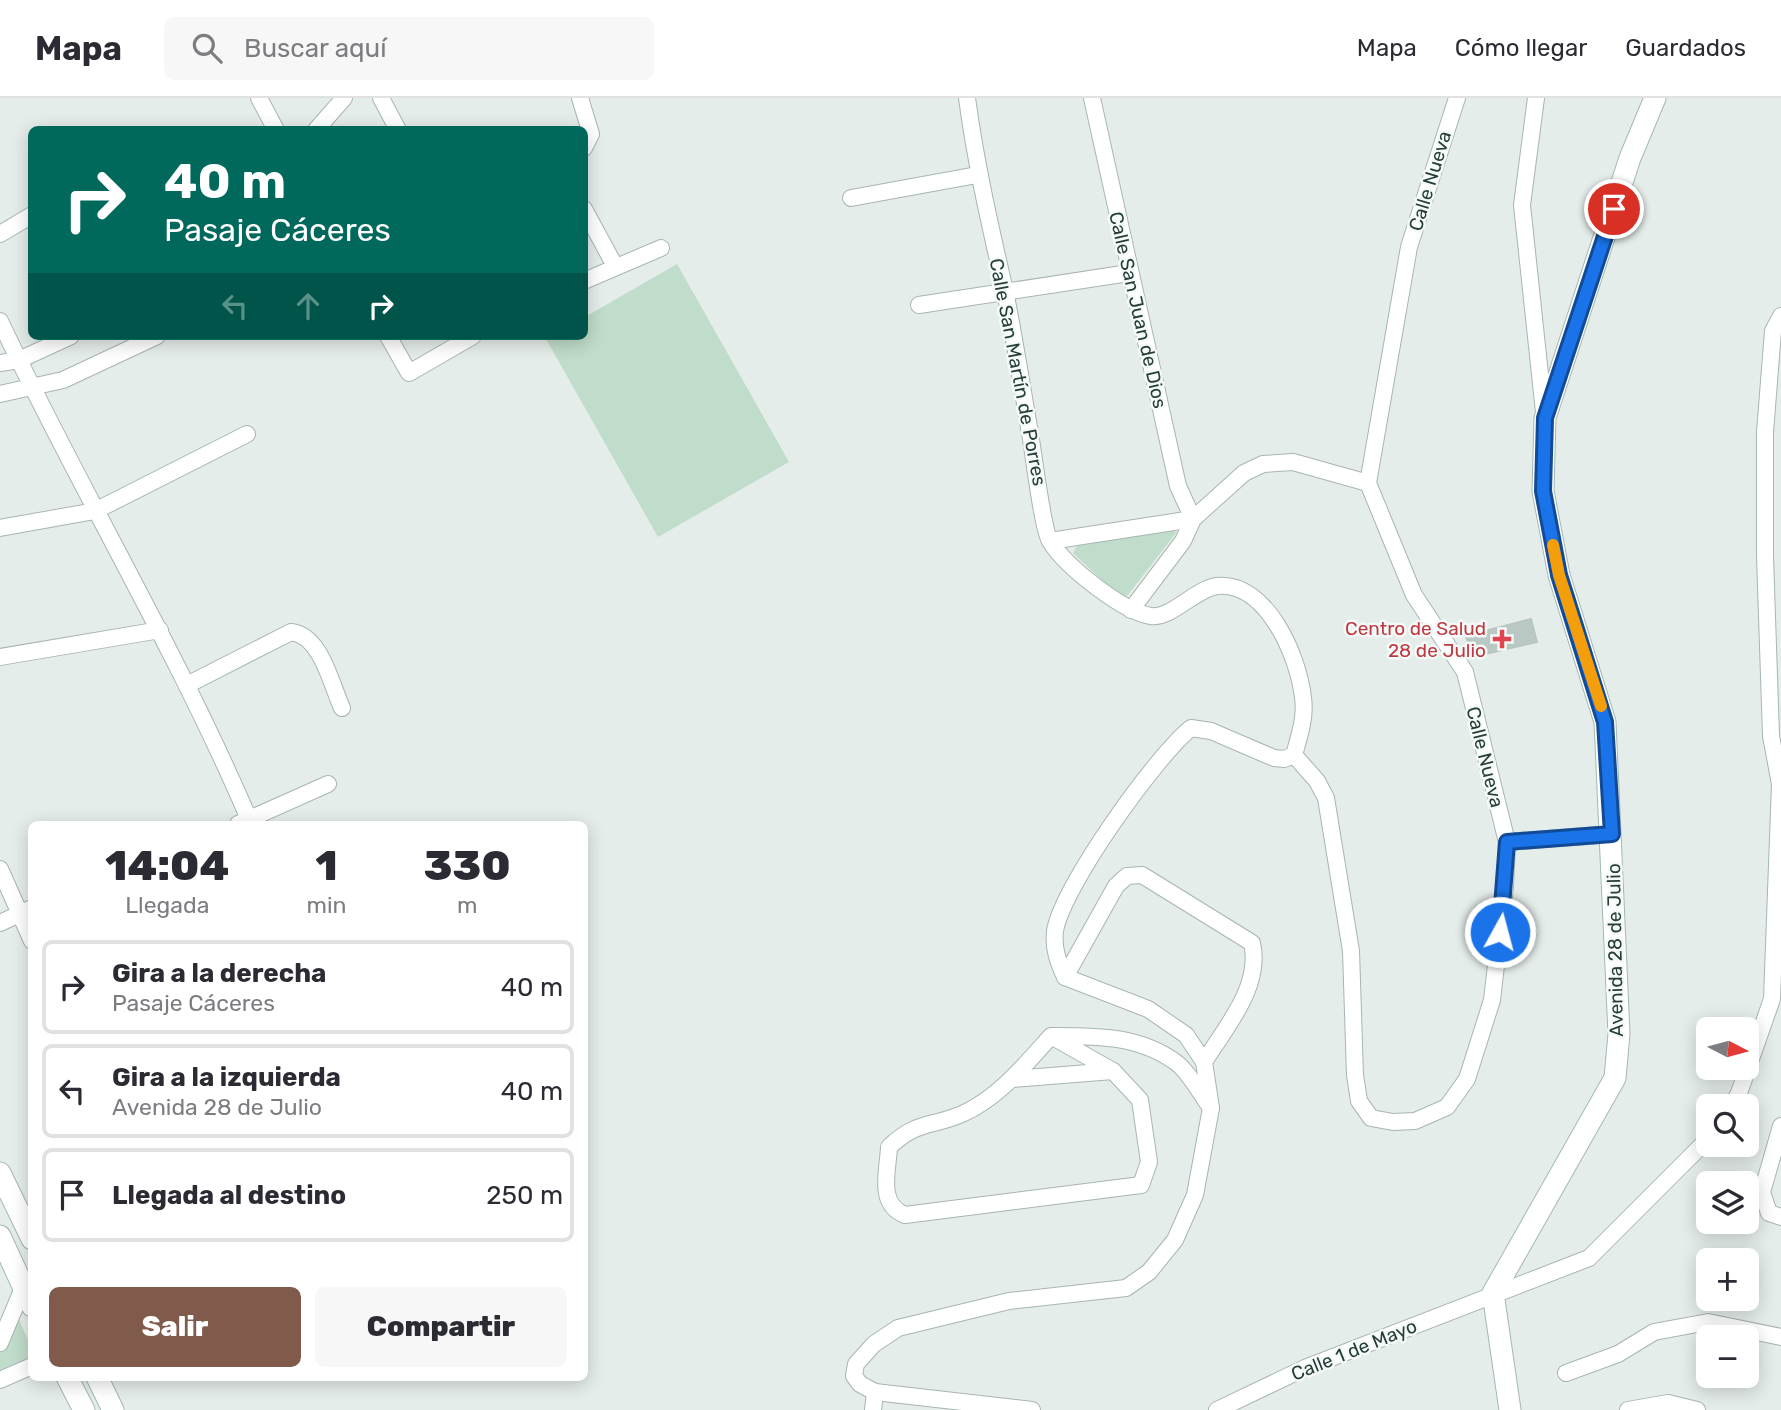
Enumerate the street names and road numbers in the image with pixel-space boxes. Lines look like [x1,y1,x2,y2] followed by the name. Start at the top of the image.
[1404,128,1456,234] street label: Calle Nueva
[1104,209,1172,411] street label: Calle San Juan de Dios
[985,256,1051,488] street label: Calle San Martín de Porres
[1461,704,1509,810] street label: Calle Nueva
[1602,863,1628,1037] street label: Avenida 28 de Julio
[1288,1314,1420,1386] street label: Calle 1 de Mayo

